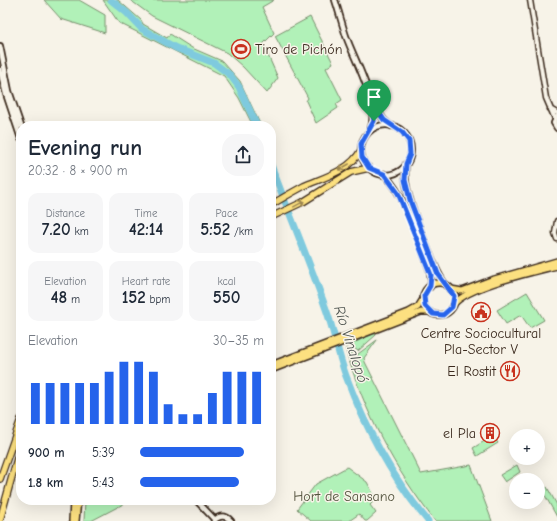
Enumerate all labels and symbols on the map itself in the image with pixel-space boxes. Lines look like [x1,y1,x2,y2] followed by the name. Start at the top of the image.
[230,38,252,60] sports icon: Tiro de Pichón
[255,41,342,58] place label: Tiro de Pichón
[357,80,391,121] pin
[338,164,350,172] one-way arrow
[293,199,305,207] one-way arrow
[470,301,492,323] public building icon: Centre Sociocultural Pla-Sector V
[330,303,372,385] water label: Río Vinalopó
[421,325,541,358] place label: Centre Sociocultural Pla-Sector V
[499,360,521,382] restaurant icon: El Rostit
[447,363,497,380] place label: El Rostit
[479,422,501,444] building icon: el Pla
[443,425,476,442] place label: el Pla
[293,488,395,505] park label: Hort de Sansano

